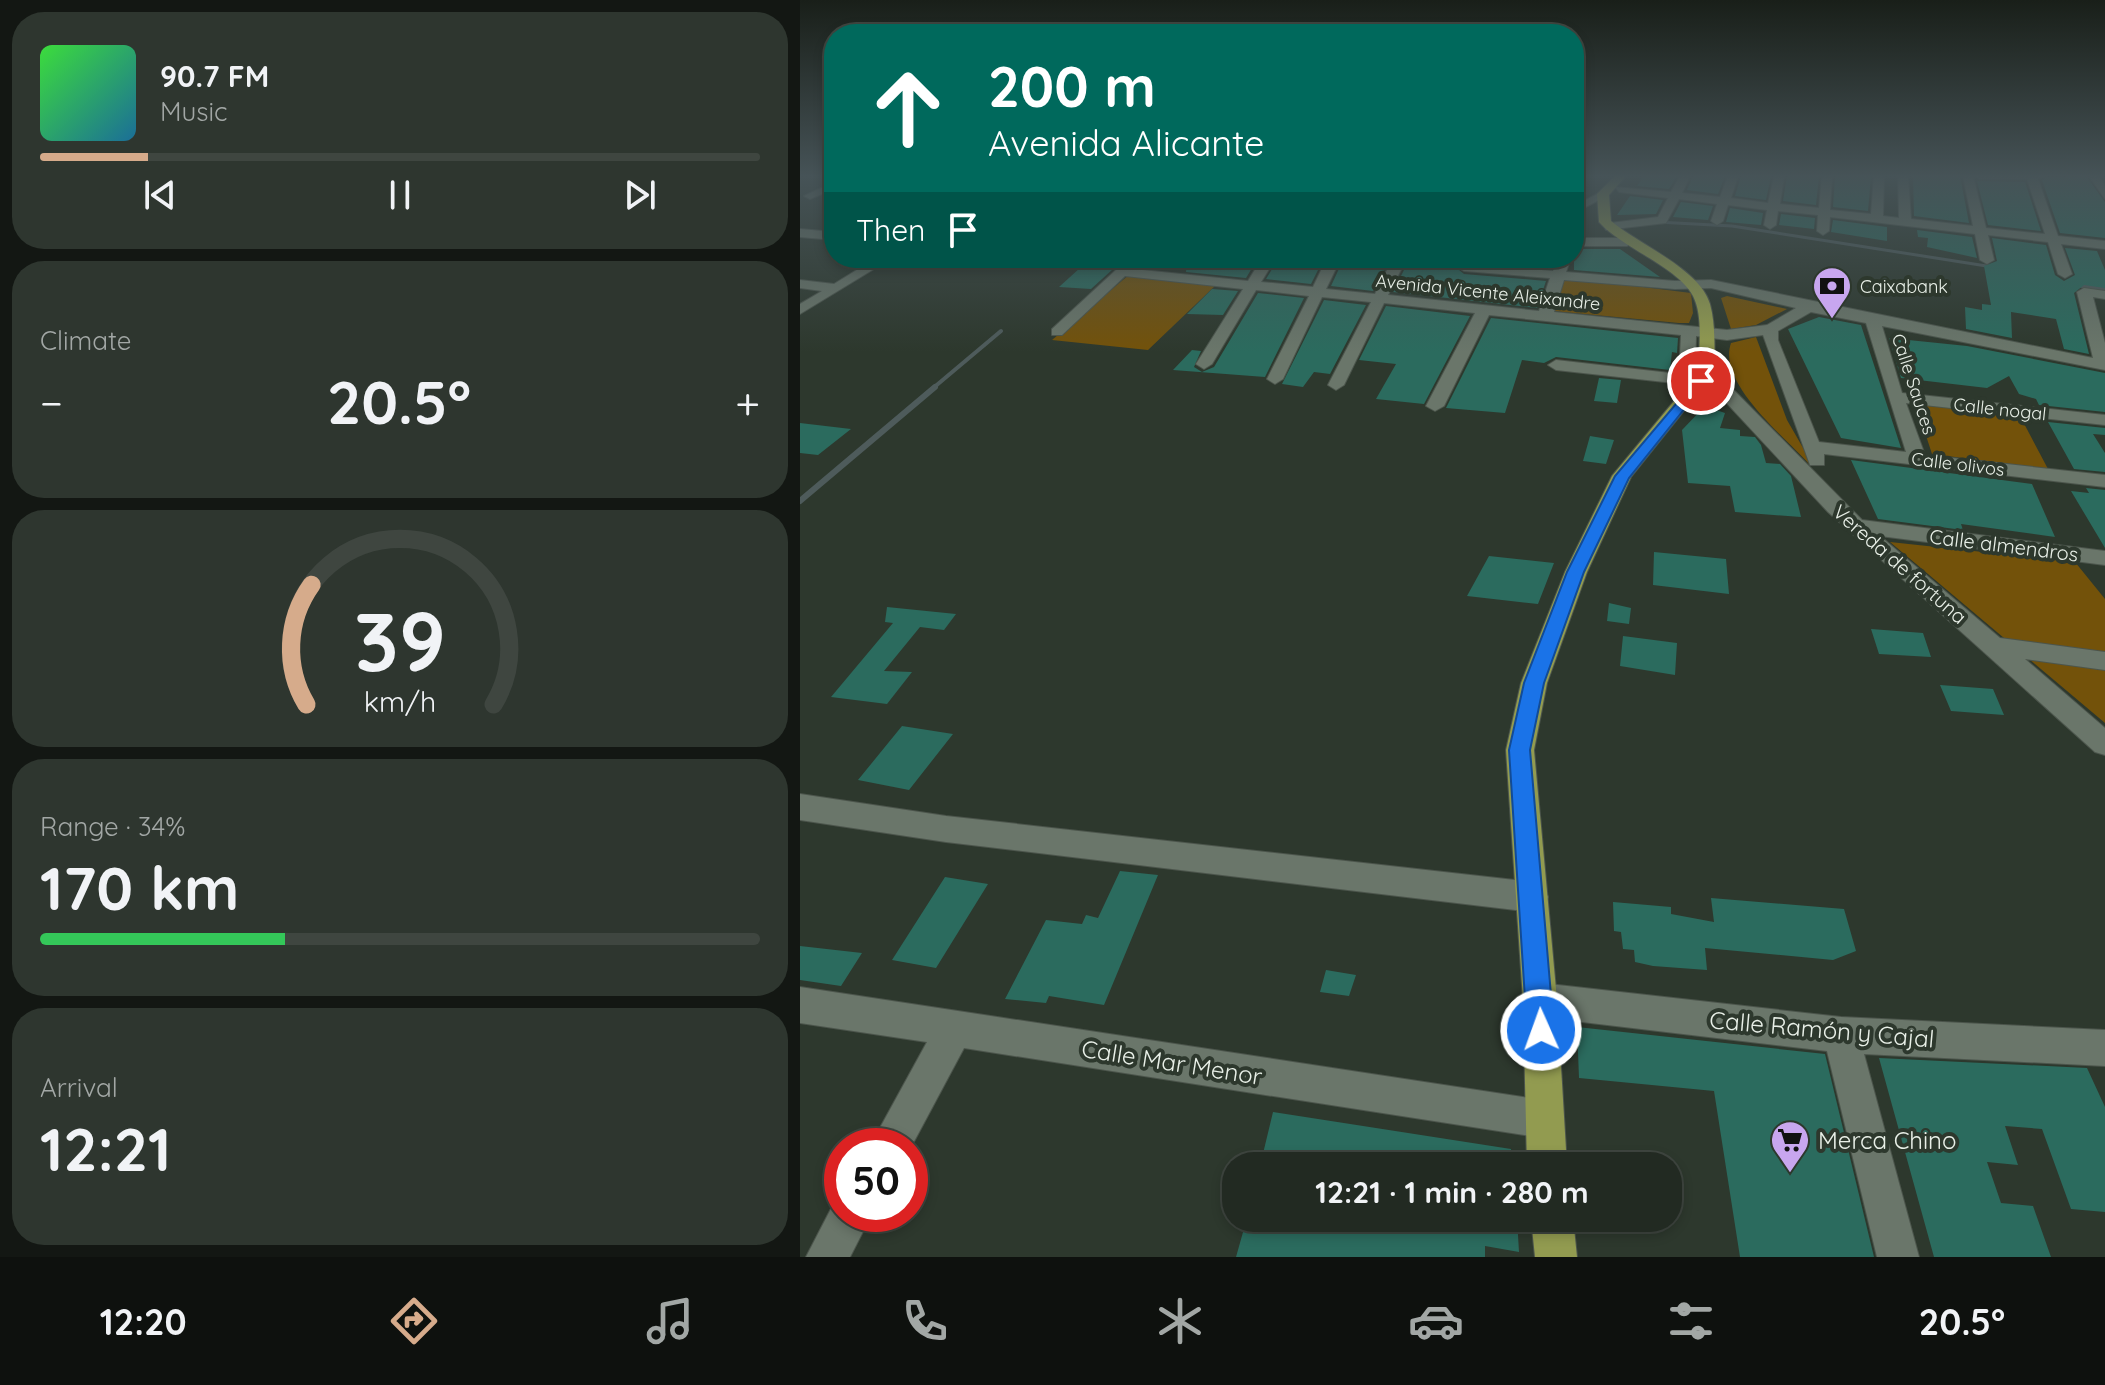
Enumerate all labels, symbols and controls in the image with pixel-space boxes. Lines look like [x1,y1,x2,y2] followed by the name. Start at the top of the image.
[988,51,1156,121] text: 200 m
[856,56,960,160] icon: ahead
[160,57,269,95] text: 90.7 FM
[160,95,228,128] text: Music
[988,120,1264,165] text: Avenida Alicante
[138,173,182,217] icon: previous
[378,173,422,217] icon: pause
[618,173,662,217] icon: next
[941,208,985,252] icon: arrive
[856,211,925,249] text: Then
[1811,265,1853,320] bank icon: Caixabank
[1375,269,1601,315] street label: Avenida Vicente Aleixandre
[1860,275,1948,298] place label: Caixabank
[40,324,131,357] text: Climate
[1887,331,1941,437] street label: Calle Sauces
[1667,347,1735,415] pin
[1679,359,1723,403] icon: arrive
[327,364,471,439] text: 20.5°
[40,375,63,430] text: −
[735,375,760,430] text: +
[1952,393,2048,425] street label: Calle nogal
[1910,447,2006,481] street label: Calle olivos
[1828,499,1972,629] street label: Vereda de fortuna
[1928,523,2080,567] street label: Calle almendros
[354,587,446,691] text: 39
[364,683,436,719] text: km/h
[40,810,185,843] text: Range · 34%
[40,850,239,925] text: 170 km
[1499,988,1583,1072] position arrow
[1708,1004,1936,1054] street label: Calle Ramón y Cajal
[1080,1033,1264,1091] street label: Calle Mar Menor
[40,1071,118,1104] text: Arrival
[40,1111,171,1186] text: 12:21
[1769,1119,1811,1174] supermarket icon: Merca Chino
[1818,1125,1956,1155] place label: Merca Chino
[824,1128,928,1232] speed limit sign: 50
[1315,1173,1589,1211] text: 12:21 · 1 min · 280 m
[386,1293,442,1349] icon: directions
[642,1293,698,1349] icon: music
[897,1293,953,1349] icon: phone
[1152,1293,1208,1349] icon: climate
[1408,1293,1464,1349] icon: car
[1663,1293,1719,1349] icon: filters
[100,1299,187,1344] text: 12:20
[1919,1299,2005,1344] text: 20.5°

